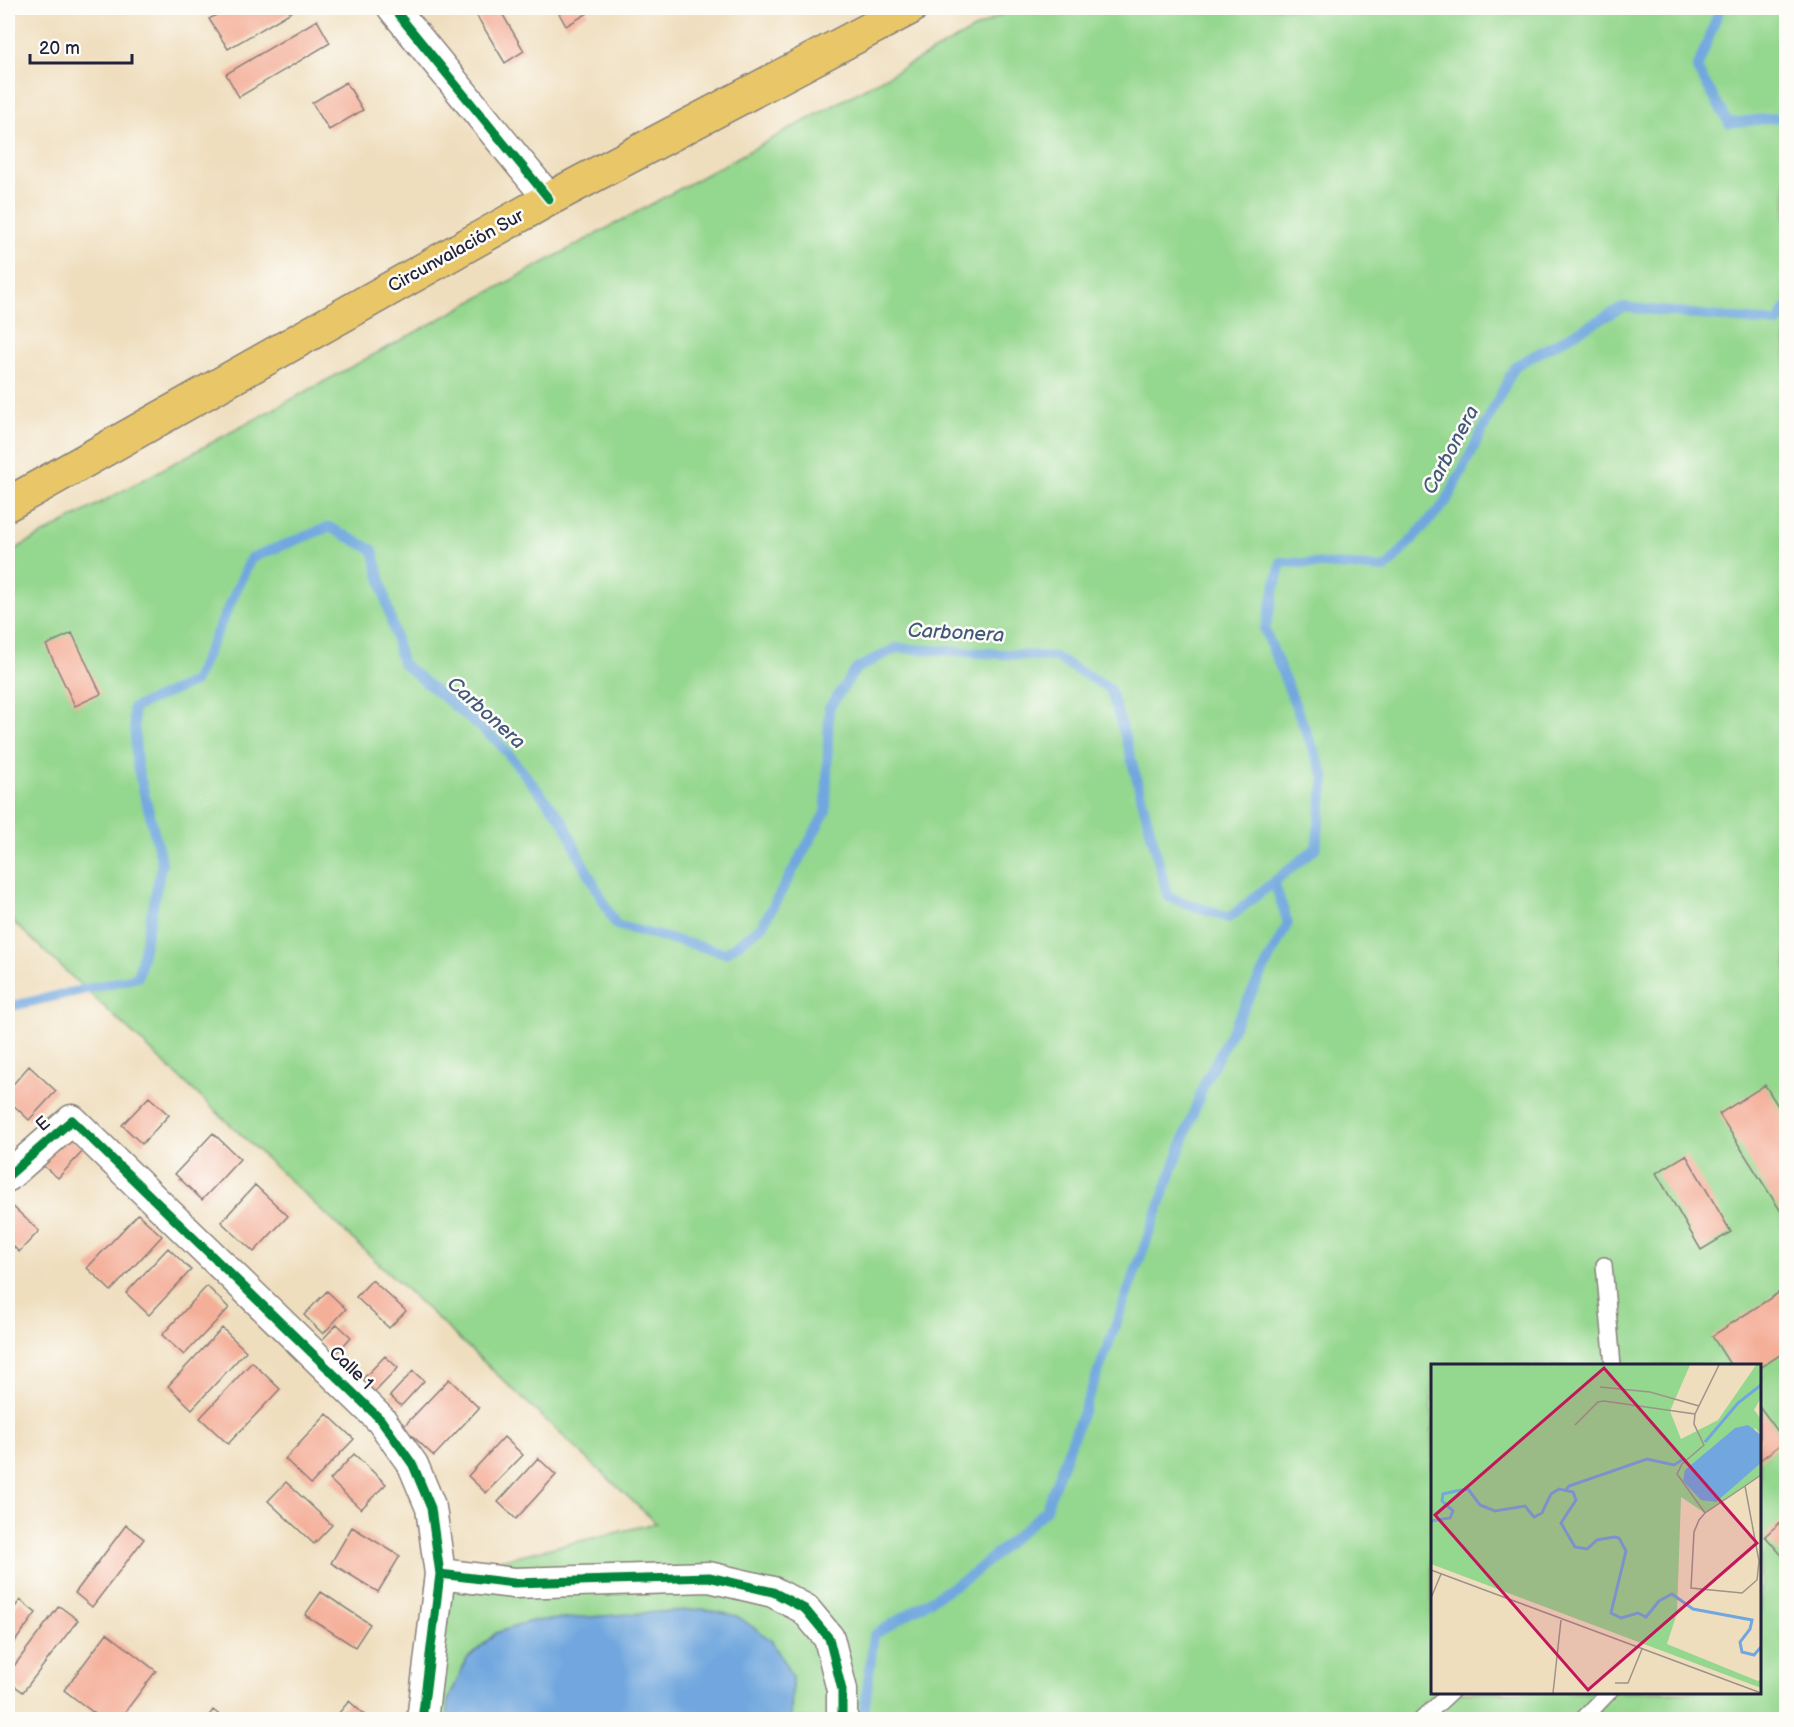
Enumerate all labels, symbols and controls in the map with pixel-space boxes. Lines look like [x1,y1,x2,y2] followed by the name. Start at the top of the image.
[30,27,132,65] scale bar
[39,38,80,59] text: 20 m
[385,205,528,297] street label: Circunvalación Sur
[1418,402,1484,498] water label: Carbonera
[907,618,1005,648] water label: Carbonera
[442,672,530,754] water label: Carbonera
[32,1112,54,1136] street label: E
[325,1342,377,1394] street label: Calle 1
[1431,1364,1761,1694] inset map

